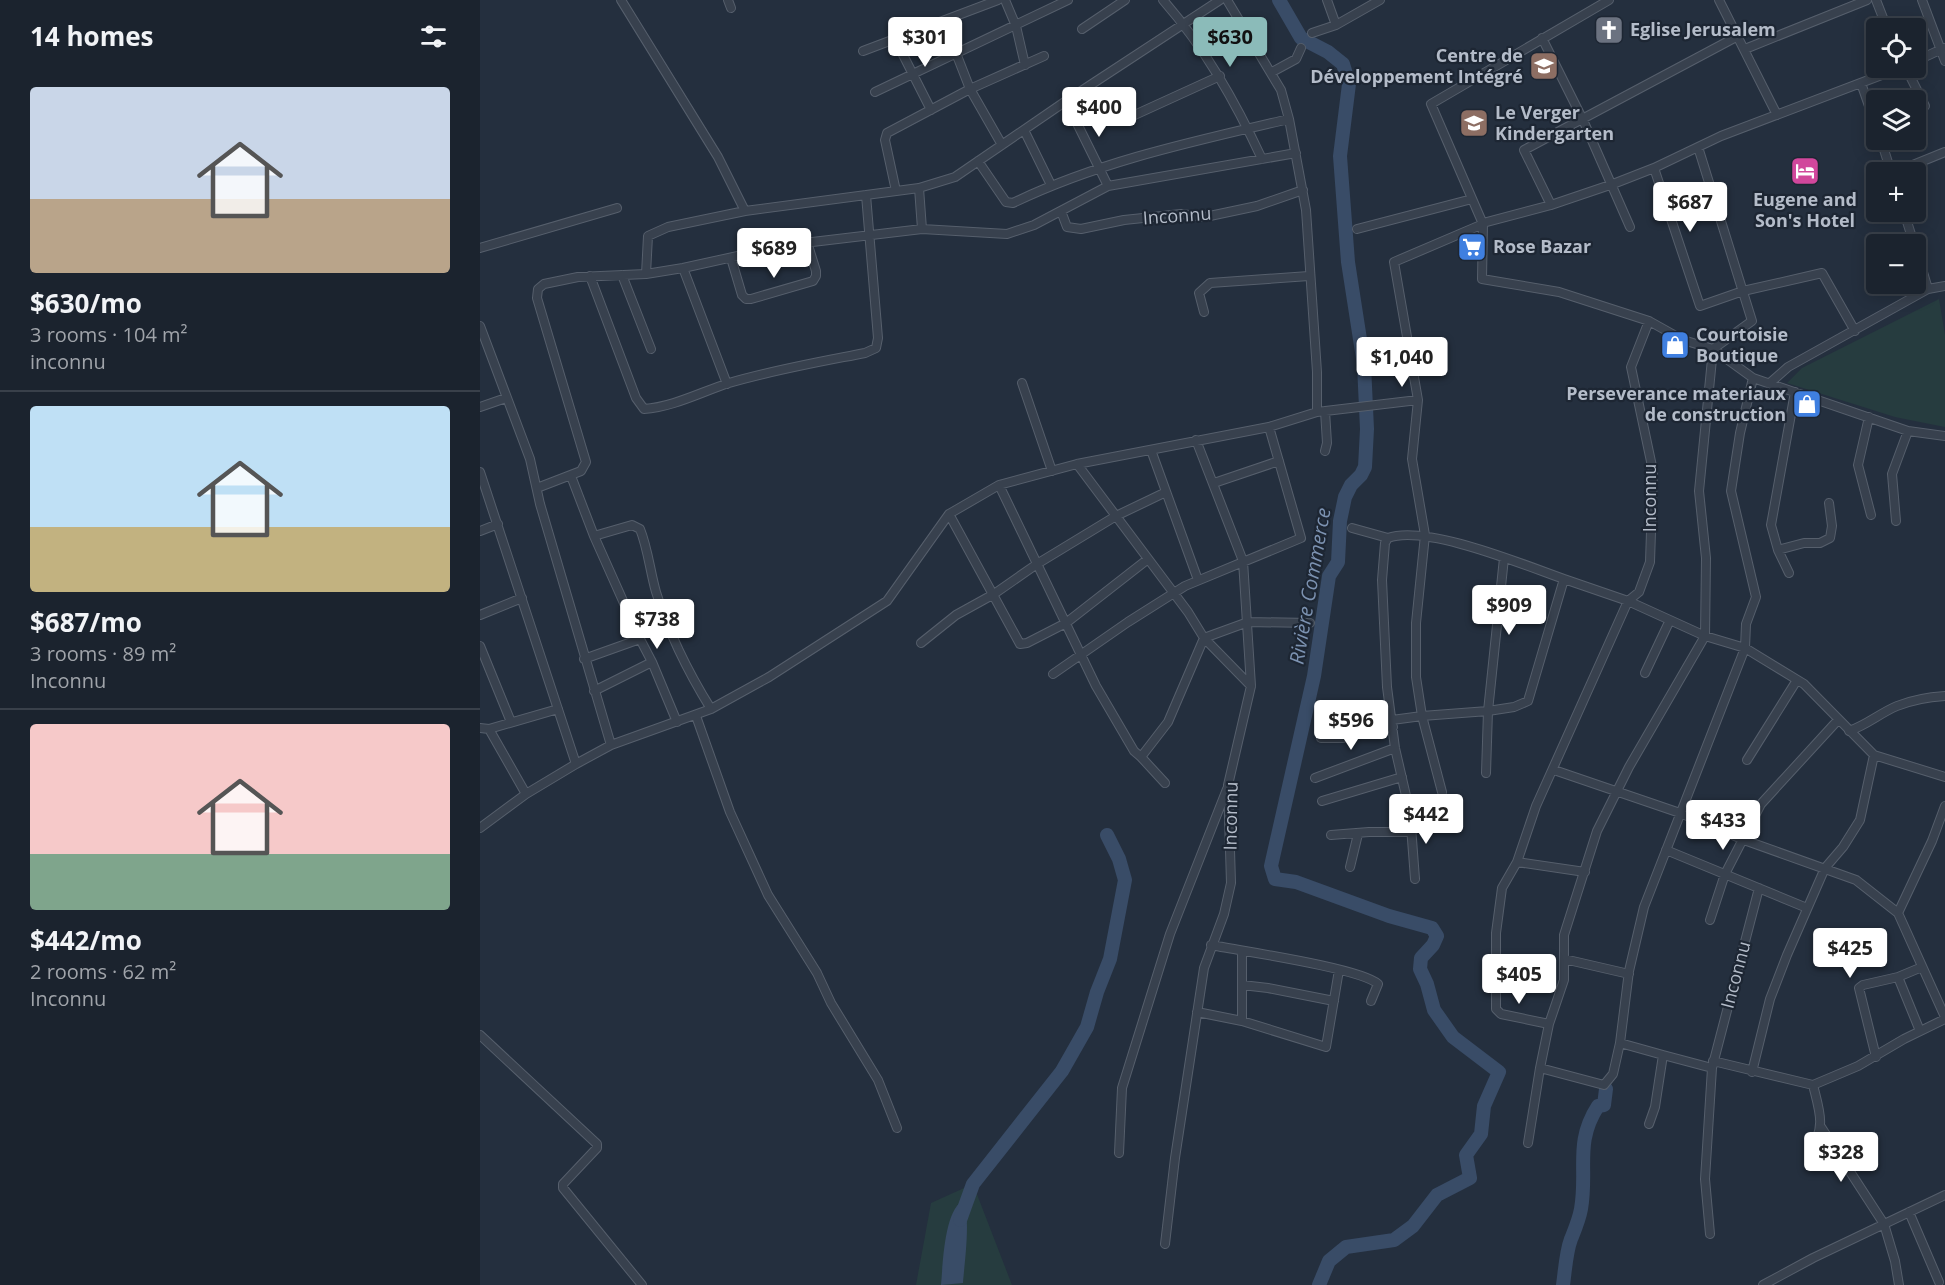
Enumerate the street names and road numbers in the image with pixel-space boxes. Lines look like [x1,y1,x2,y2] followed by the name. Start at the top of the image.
[1142,201,1212,229] street label: Inconnu
[1637,464,1661,532] street label: Inconnu
[1217,781,1243,851] street label: Inconnu
[1715,938,1756,1011] street label: Inconnu

